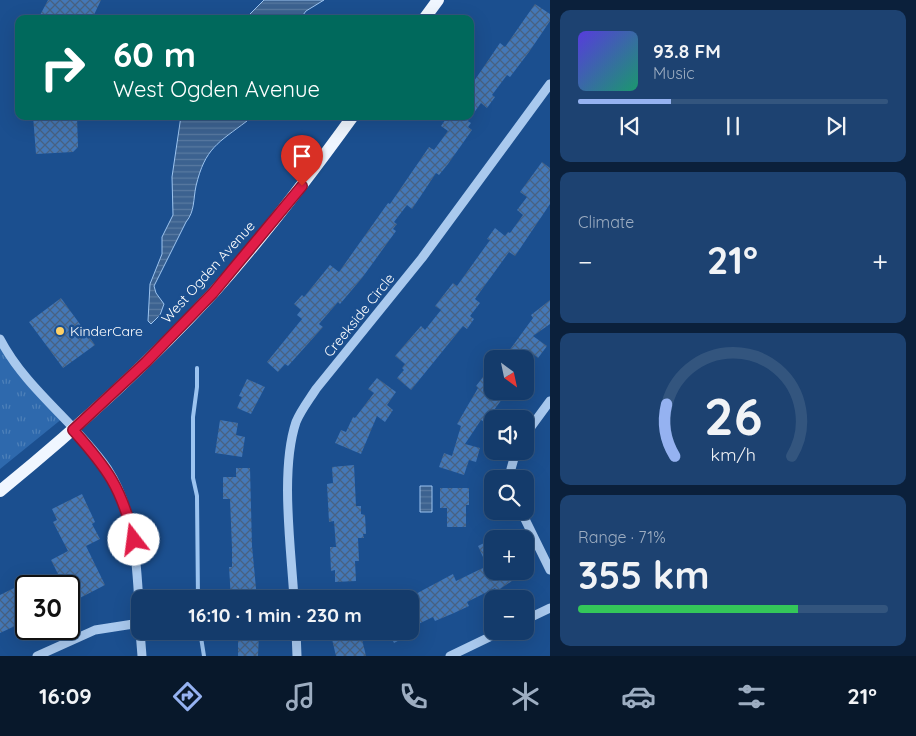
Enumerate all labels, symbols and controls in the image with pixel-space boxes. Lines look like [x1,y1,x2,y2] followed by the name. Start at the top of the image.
[113,32,196,76] text: 60 m
[30,35,95,100] icon: right
[653,39,721,63] text: 93.8 FM
[653,63,695,83] text: Music
[113,75,320,103] text: West Ogden Avenue
[616,112,644,140] icon: previous
[719,112,747,140] icon: pause
[822,112,850,140] icon: next
[281,135,323,186] pin
[288,142,316,170] icon: arrive
[578,212,634,232] text: Climate
[157,217,259,327] street label: West Ogden Avenue
[707,236,758,284] text: 21°
[578,244,593,279] text: −
[872,244,888,279] text: +
[320,269,398,361] street label: Creekside Circle
[70,322,143,340] place label: KinderCare
[54,325,66,337] marker: KinderCare
[484,350,534,400] north arrow
[484,350,534,640] map controls
[704,383,762,448] text: 26
[484,410,534,460] button: sound
[710,443,756,465] text: km/h
[484,470,534,520] button: search
[107,513,159,565] position arrow
[578,527,666,547] text: Range · 71%
[484,530,534,580] button: +
[578,551,709,599] text: 355 km
[15,575,80,640] speed limit sign: 30
[484,590,534,640] button: −
[188,603,362,627] text: 16:10 · 1 min · 230 m
[170,679,205,714] icon: directions
[283,679,318,714] icon: music
[396,679,431,714] icon: phone
[508,679,543,714] icon: climate
[621,679,656,714] icon: car
[734,679,769,714] icon: filters
[39,682,92,710] text: 16:09
[847,682,877,710] text: 21°

